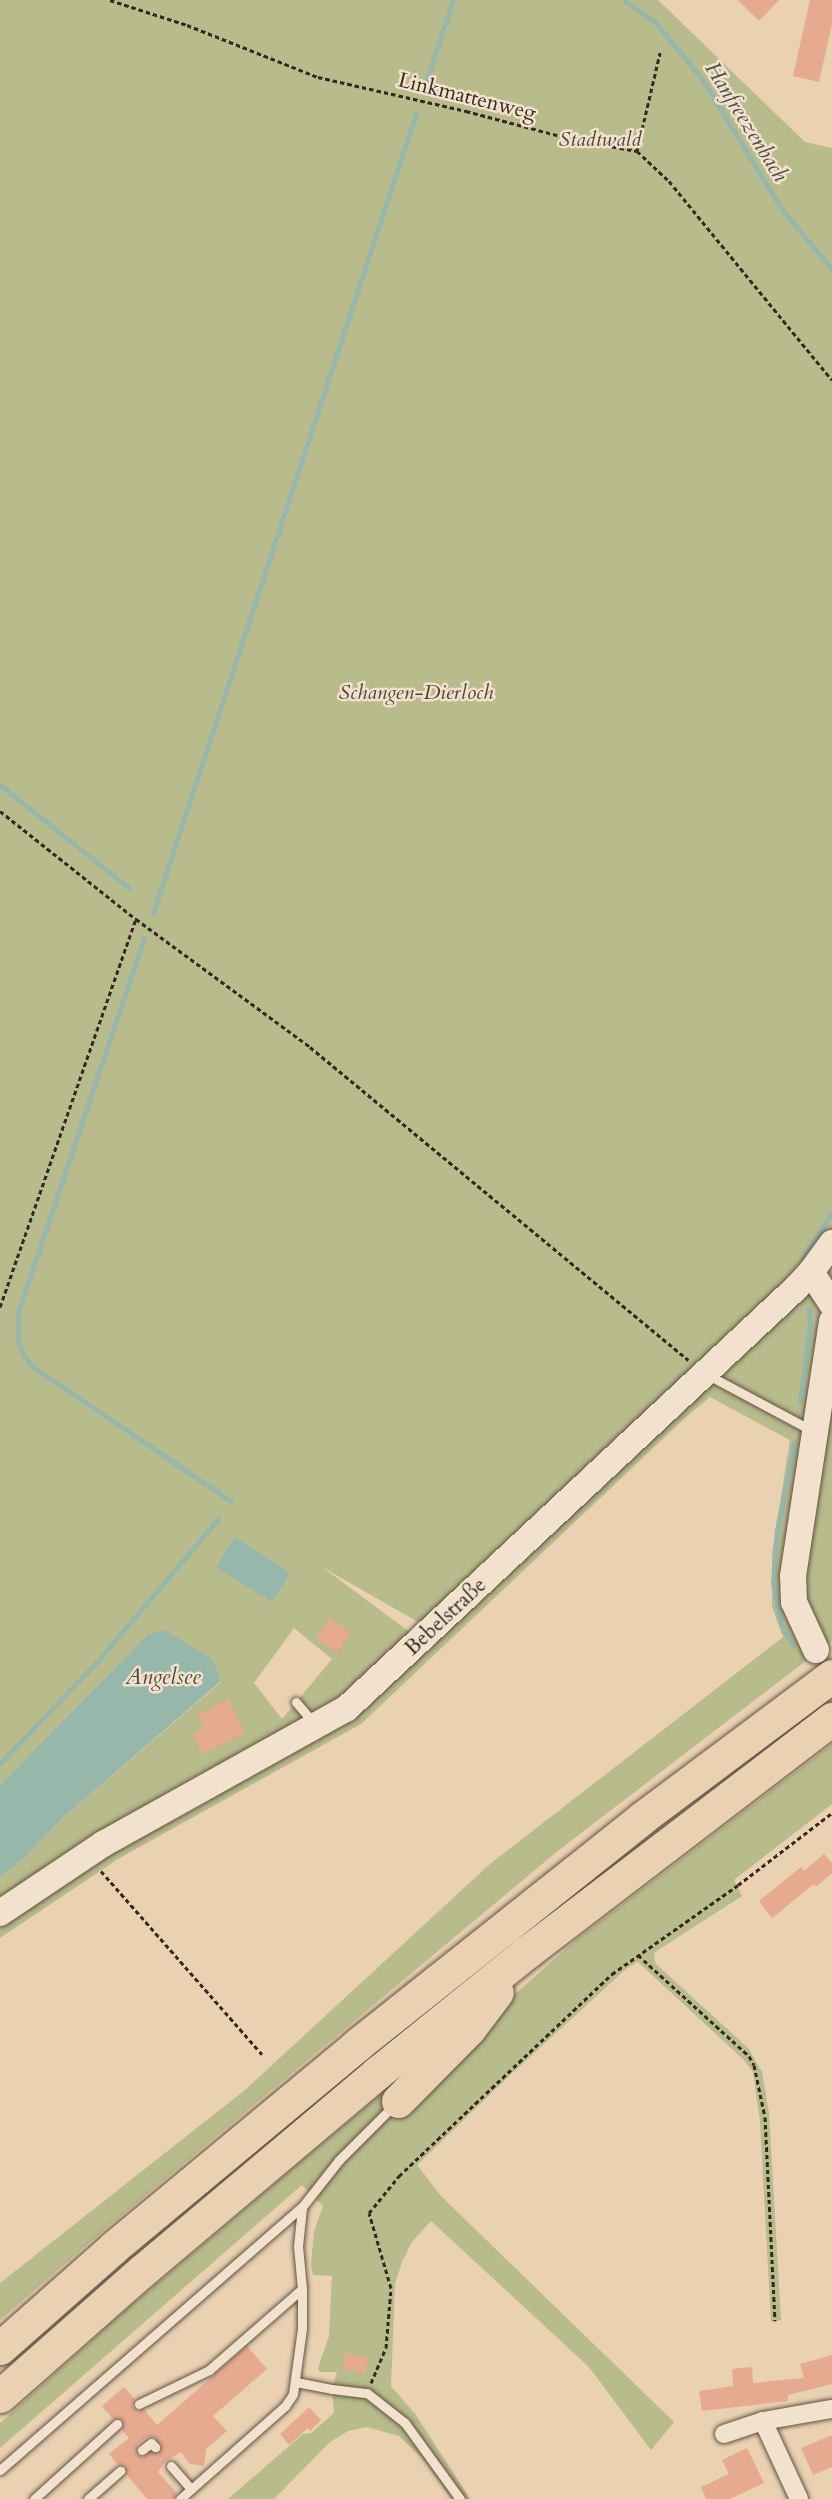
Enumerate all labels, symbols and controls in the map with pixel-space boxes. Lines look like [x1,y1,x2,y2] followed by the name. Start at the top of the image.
[699,57,793,187] water label: Hanfreezenbach
[395,68,539,126] street label: Linkmattenweg
[559,127,641,153] park label: Stadtwald
[339,680,493,706] park label: Schangen-Dierloch
[400,1573,492,1661] street label: Bebelstraße
[125,1665,201,1691] water label: Angelsee

